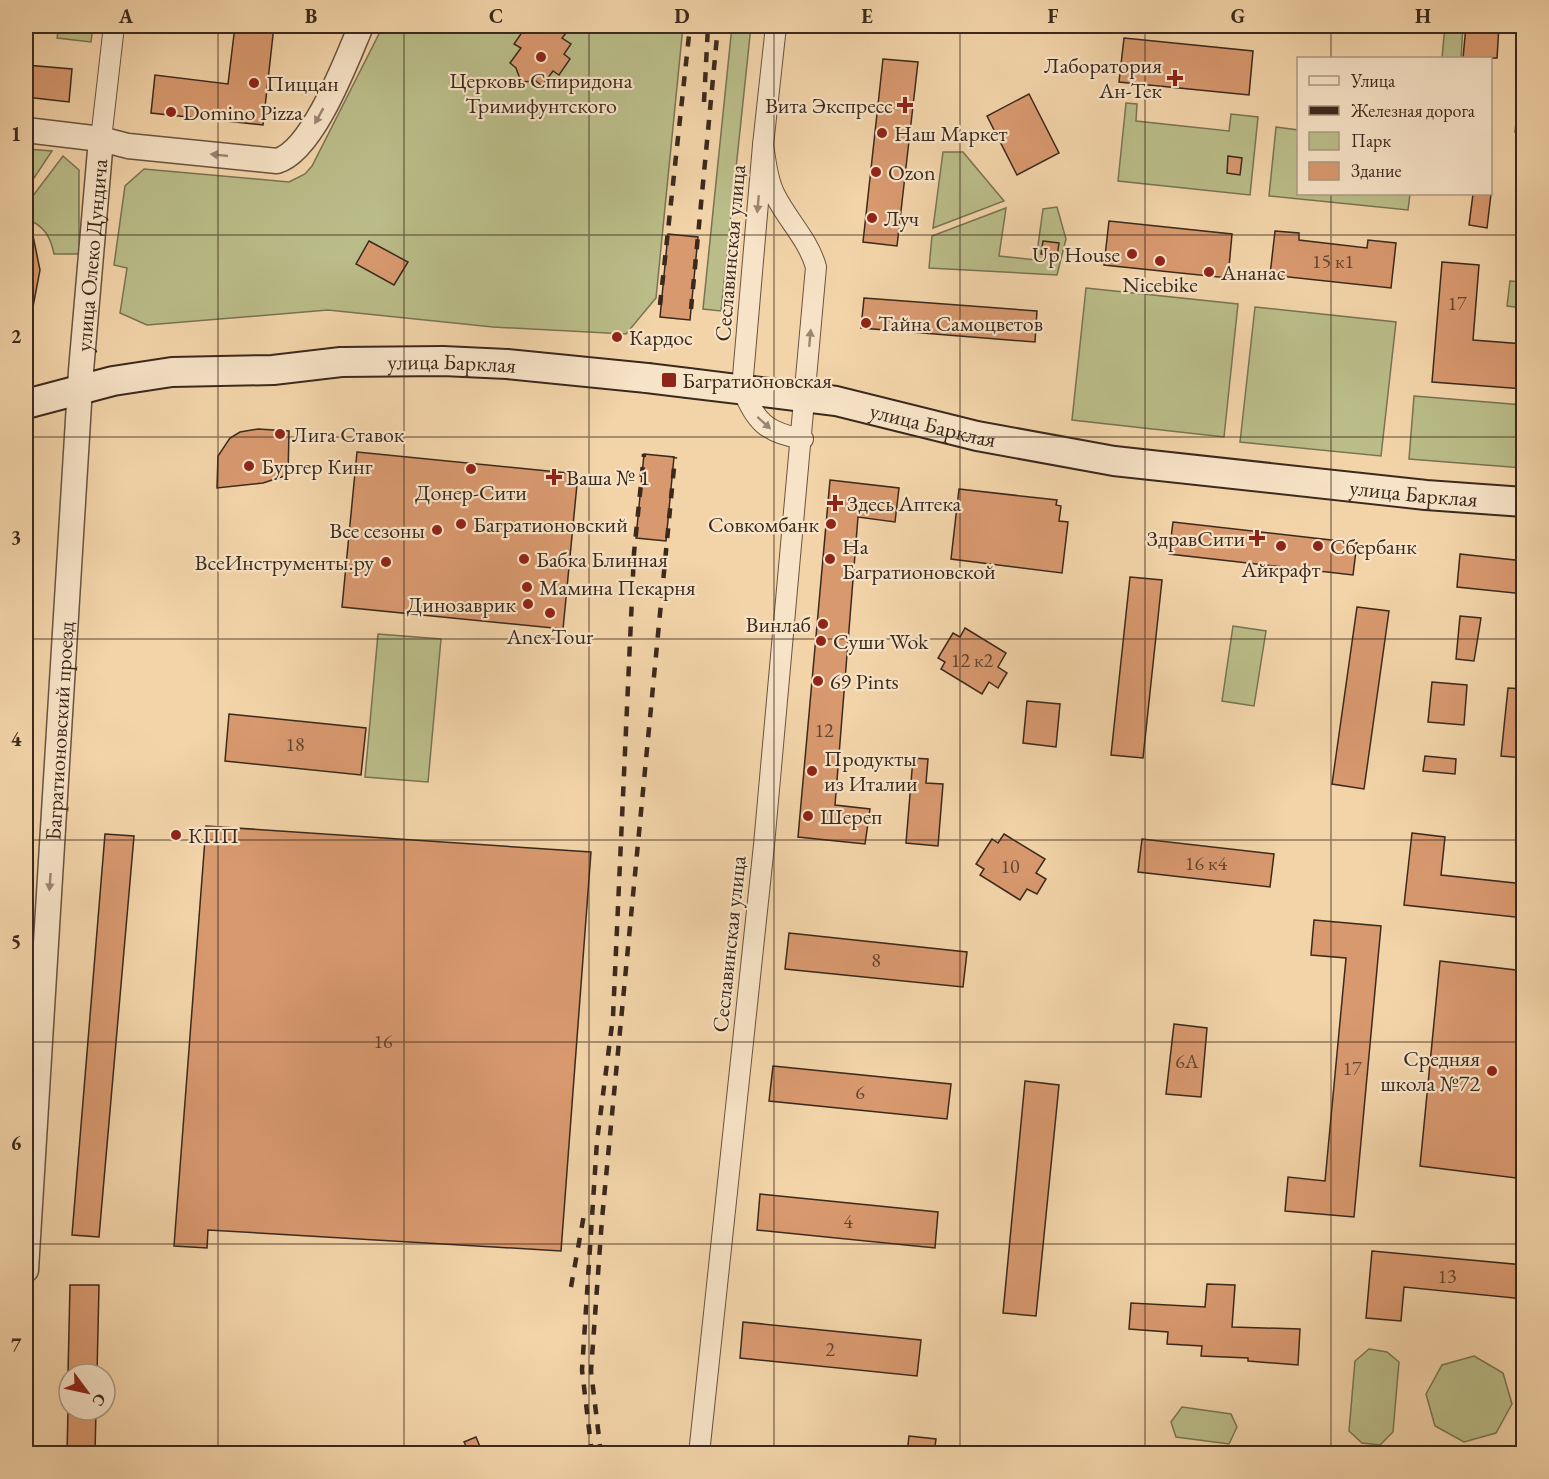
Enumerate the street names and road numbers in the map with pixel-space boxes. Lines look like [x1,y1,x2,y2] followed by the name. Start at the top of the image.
[68,157,114,353] street label: улица Олеко Дундича
[708,163,752,343] street label: Сеславинская улица
[387,346,518,379] street label: улица Барклая
[867,395,998,454] street label: улица Барклая
[1348,472,1479,513] street label: улица Барклая
[38,621,80,841] street label: Багратионовский проезд
[705,854,753,1034] street label: Сеславинская улица

